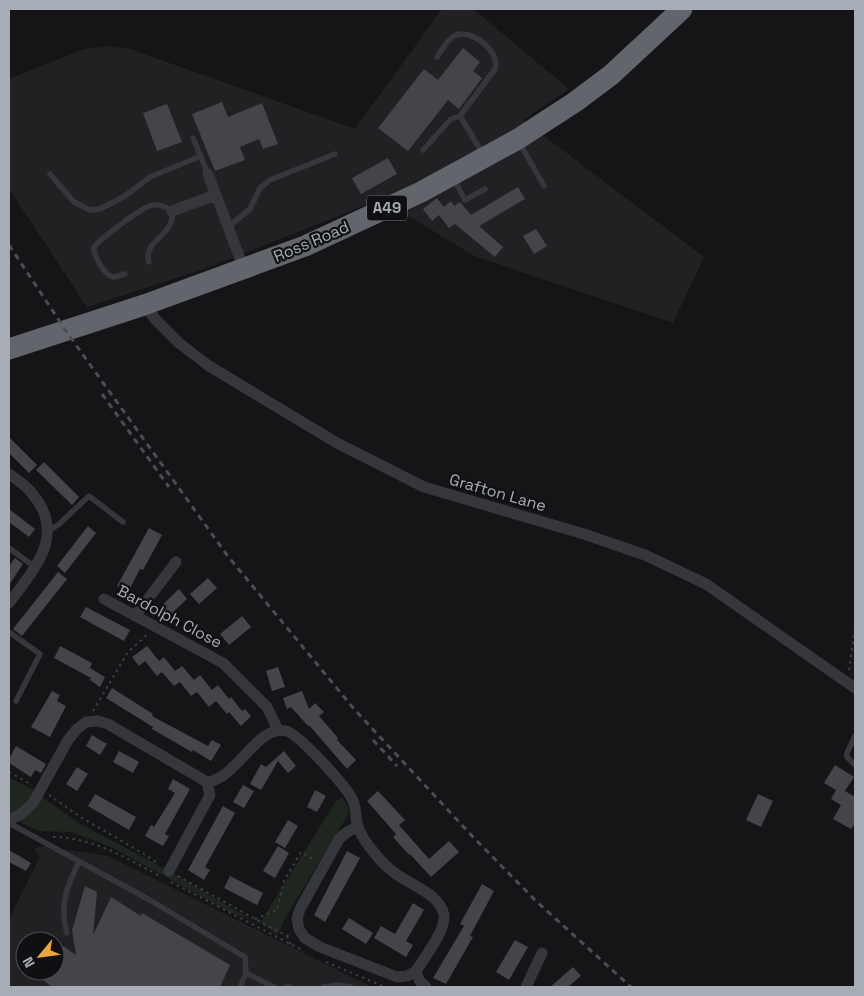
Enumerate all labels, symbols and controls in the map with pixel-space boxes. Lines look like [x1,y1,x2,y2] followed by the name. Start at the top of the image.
[367,196,407,220] road number: A49
[270,216,352,267] street label: Ross Road
[447,469,549,516] street label: Grafton Lane
[114,580,226,653] street label: Bardolph Close
[15,931,65,981] north arrow
[18,954,39,971] text: N

